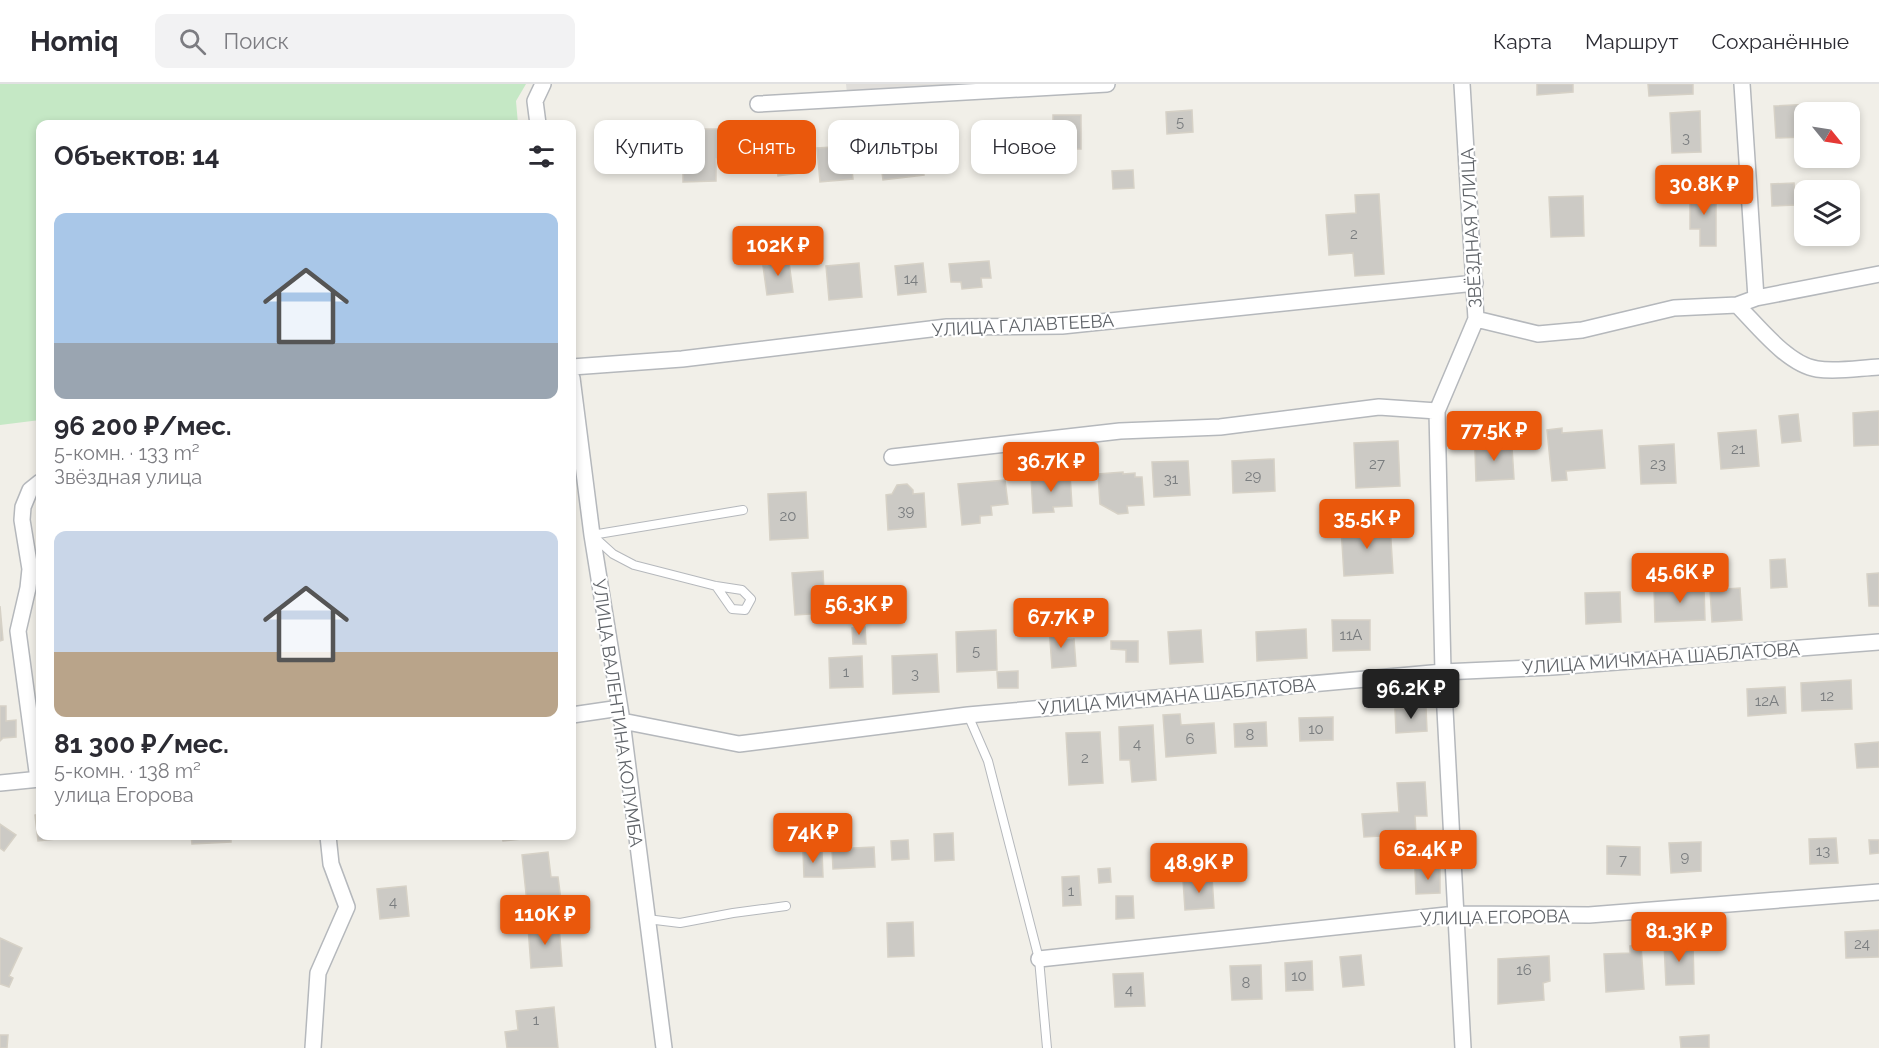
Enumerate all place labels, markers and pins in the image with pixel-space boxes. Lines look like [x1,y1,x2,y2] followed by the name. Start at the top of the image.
[1649,165,1759,216] pin: 30.8K ₽
[729,226,827,277] pin: 102K ₽
[1439,411,1549,462] pin: 77.5K ₽
[996,442,1106,493] pin: 36.7K ₽
[1312,499,1422,550] pin: 35.5K ₽
[1625,553,1735,604] pin: 45.6K ₽
[804,585,914,636] pin: 56.3K ₽
[1006,598,1116,649] pin: 67.7K ₽
[1356,669,1466,720] pin: 96.2K ₽
[771,813,855,864] pin: 74K ₽
[1373,830,1483,881] pin: 62.4K ₽
[1144,843,1254,894] pin: 48.9K ₽
[496,895,594,946] pin: 110K ₽
[1624,912,1734,963] pin: 81.3K ₽

